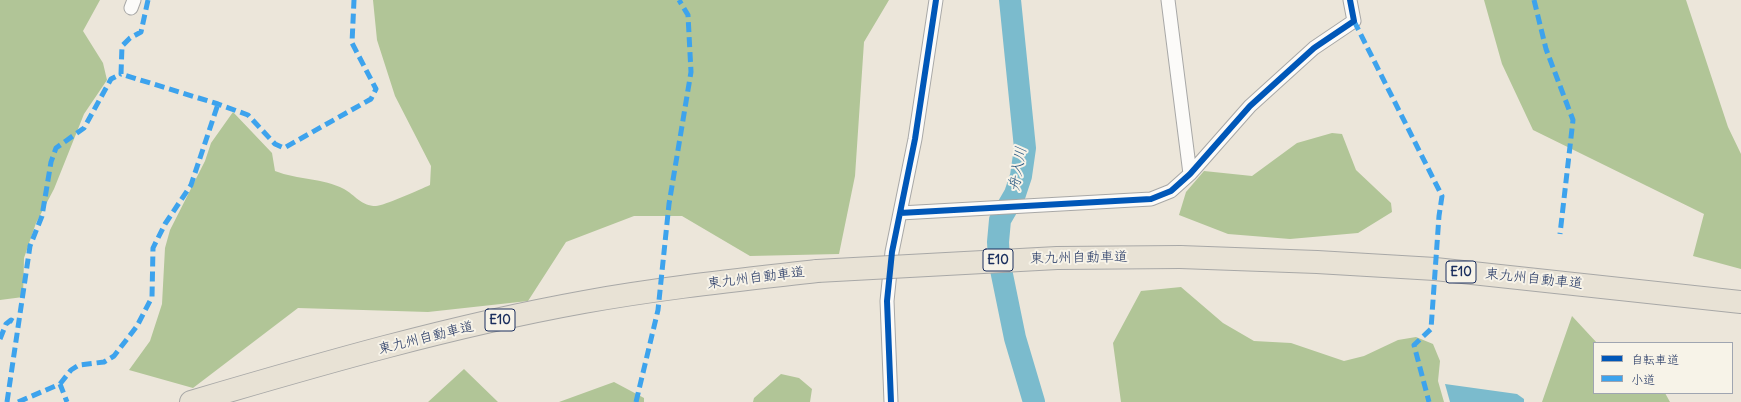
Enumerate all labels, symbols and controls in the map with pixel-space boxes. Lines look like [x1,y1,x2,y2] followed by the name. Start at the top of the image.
[1005,145,1031,193] water label: 舟入川
[983,249,1013,271] road number: E10
[1030,249,1128,267] street label: 東九州自動車道
[1446,261,1476,283] road number: E10
[706,264,806,292] street label: 東九州自動車道
[1484,266,1584,292] street label: 東九州自動車道
[485,309,515,331] road number: E10
[376,318,476,358] street label: 東九州自動車道
[1593,342,1733,394] legend
[1631,352,1679,367] text: 自転車道
[1631,372,1655,387] text: 小道

